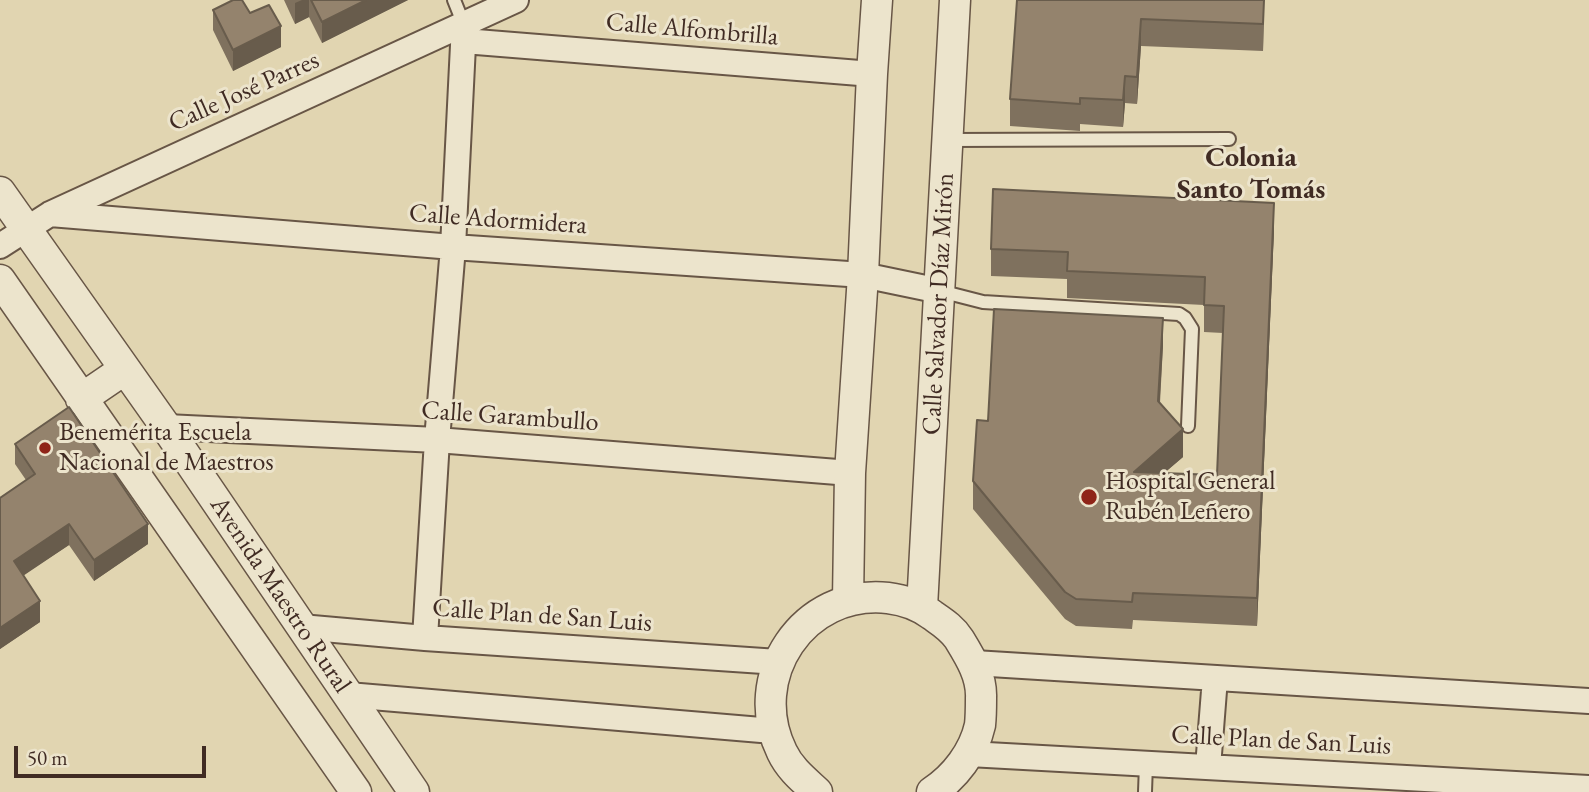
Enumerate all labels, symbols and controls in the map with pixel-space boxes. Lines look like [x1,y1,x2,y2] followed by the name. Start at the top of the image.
[605,7,779,53] street label: Calle Alfombrilla
[164,45,324,139] street label: Calle José Parres
[1177,141,1325,207] district label: Colonia Santo Tomás
[917,172,961,436] street label: Calle Salvador Díaz Mirón
[408,198,588,242] street label: Calle Adormidera
[420,395,600,439] street label: Calle Garambullo
[59,417,274,478] place label: Benemérita Escuela Nacional de Maestros
[37,440,53,456] marker: Benemérita Escuela Nacional de Maestros
[1105,466,1275,528] place label: Hospital General Rubén Leñero
[1079,487,1099,507] marker: Hospital General Rubén Leñero
[203,491,357,699] street label: Avenida Maestro Rural
[431,593,653,639] street label: Calle Plan de San Luis
[1170,720,1392,762] street label: Calle Plan de San Luis
[18,732,210,776] scale bar
[27,744,68,771] text: 50 m

